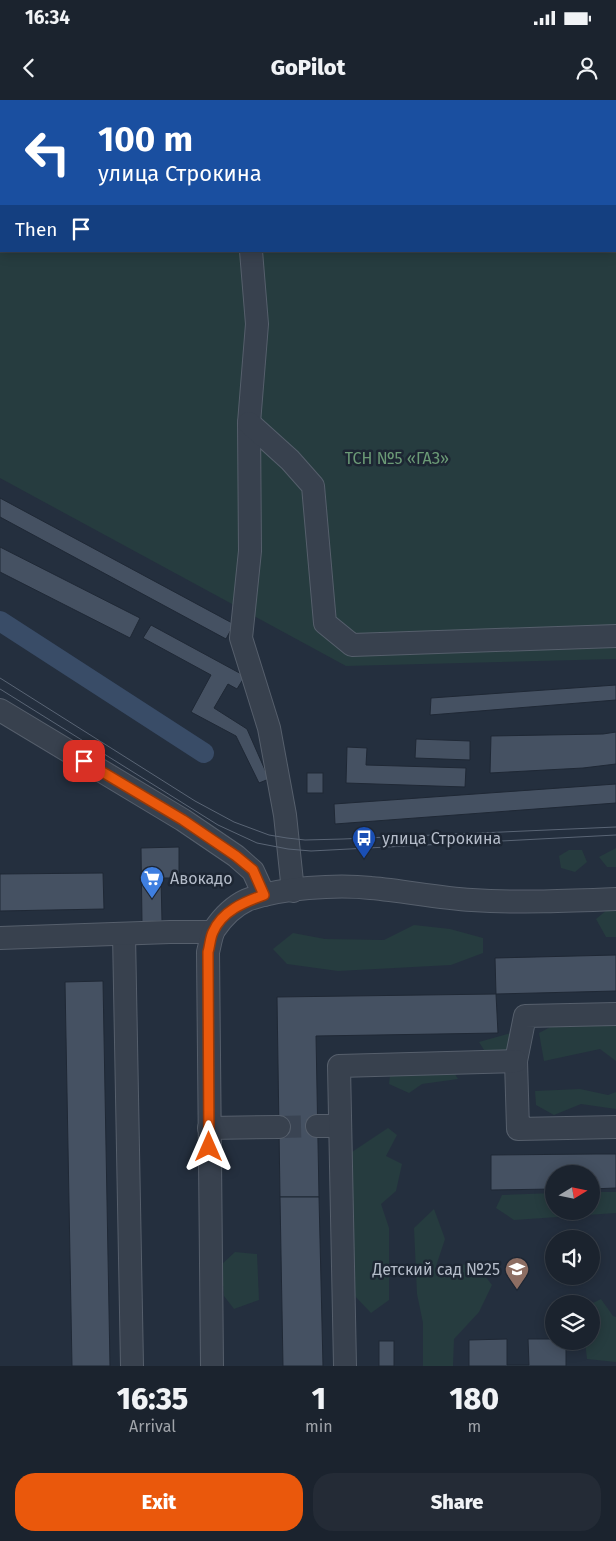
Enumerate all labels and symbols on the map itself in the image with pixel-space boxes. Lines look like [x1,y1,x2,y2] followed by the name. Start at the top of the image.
[345,449,449,468] park label: ТСН №5 «ГАЗ»
[63,740,105,782] pin
[351,825,377,859] bus stop icon: улица Строкина
[382,829,501,848] place label: улица Строкина
[139,865,165,899] supermarket icon: Авокадо
[170,869,232,888] place label: Авокадо
[182,1120,234,1172] position arrow
[545,1165,600,1220] north arrow
[504,1256,530,1290] school or university icon: Детский сад №25
[371,1260,500,1279] place label: Детский сад №25

